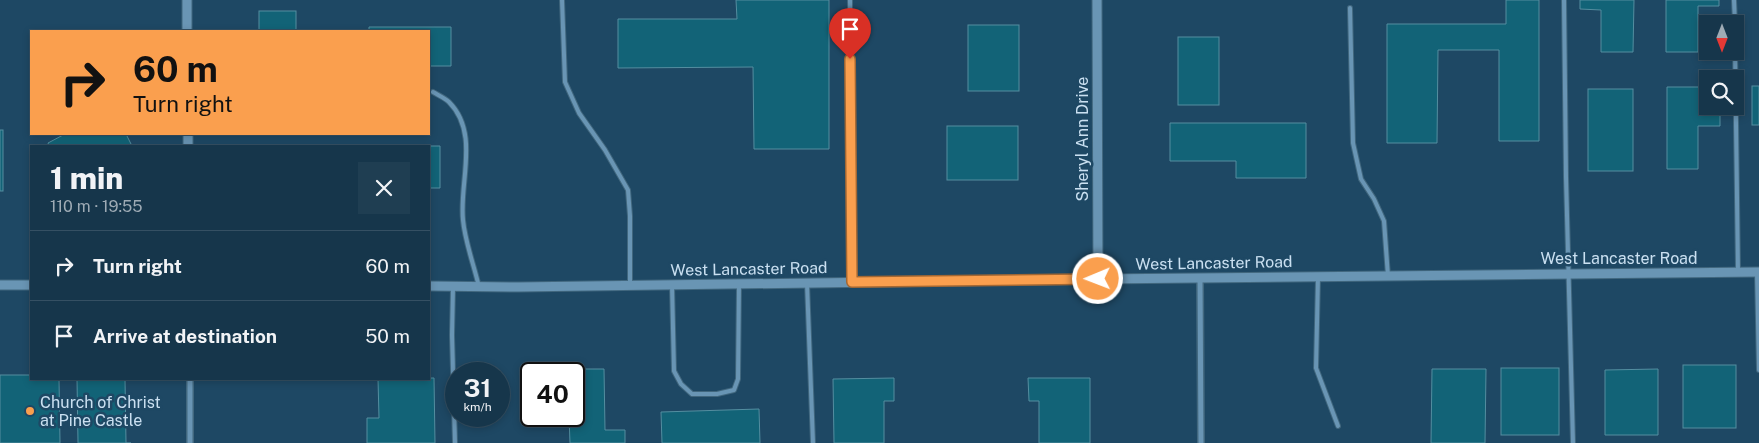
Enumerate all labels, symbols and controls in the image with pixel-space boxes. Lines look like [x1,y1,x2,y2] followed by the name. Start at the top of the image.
[829,8,871,59] pin
[836,15,864,43] icon: arrive
[1699,15,1744,60] north arrow
[1699,15,1744,115] map controls
[133,49,218,90] text: 60 m
[50,50,115,115] icon: right
[1699,70,1744,115] button: search
[1073,77,1092,201] street label: Sheryl Ann Drive
[133,91,233,117] text: Turn right
[50,160,123,196] text: 1 min
[358,162,410,214] button: close
[50,197,143,216] text: 110 m · 19:55
[1540,249,1698,268] street label: West Lancaster Road
[50,252,78,280] icon: right
[1071,252,1123,304] position arrow
[1135,252,1293,274] street label: West Lancaster Road
[93,255,182,277] text: Turn right
[366,255,410,277] text: 60 m
[670,258,828,280] street label: West Lancaster Road
[50,322,78,350] icon: arrive
[93,325,277,347] text: Arrive at destination
[365,325,410,347] text: 50 m
[520,362,585,427] speed limit sign: 40
[464,373,491,403] text: 31
[40,393,161,430] place label: Church of Christ at Pine Castle
[463,400,492,414] text: km/h
[24,405,36,417] marker: Church of Christ at Pine Castle

